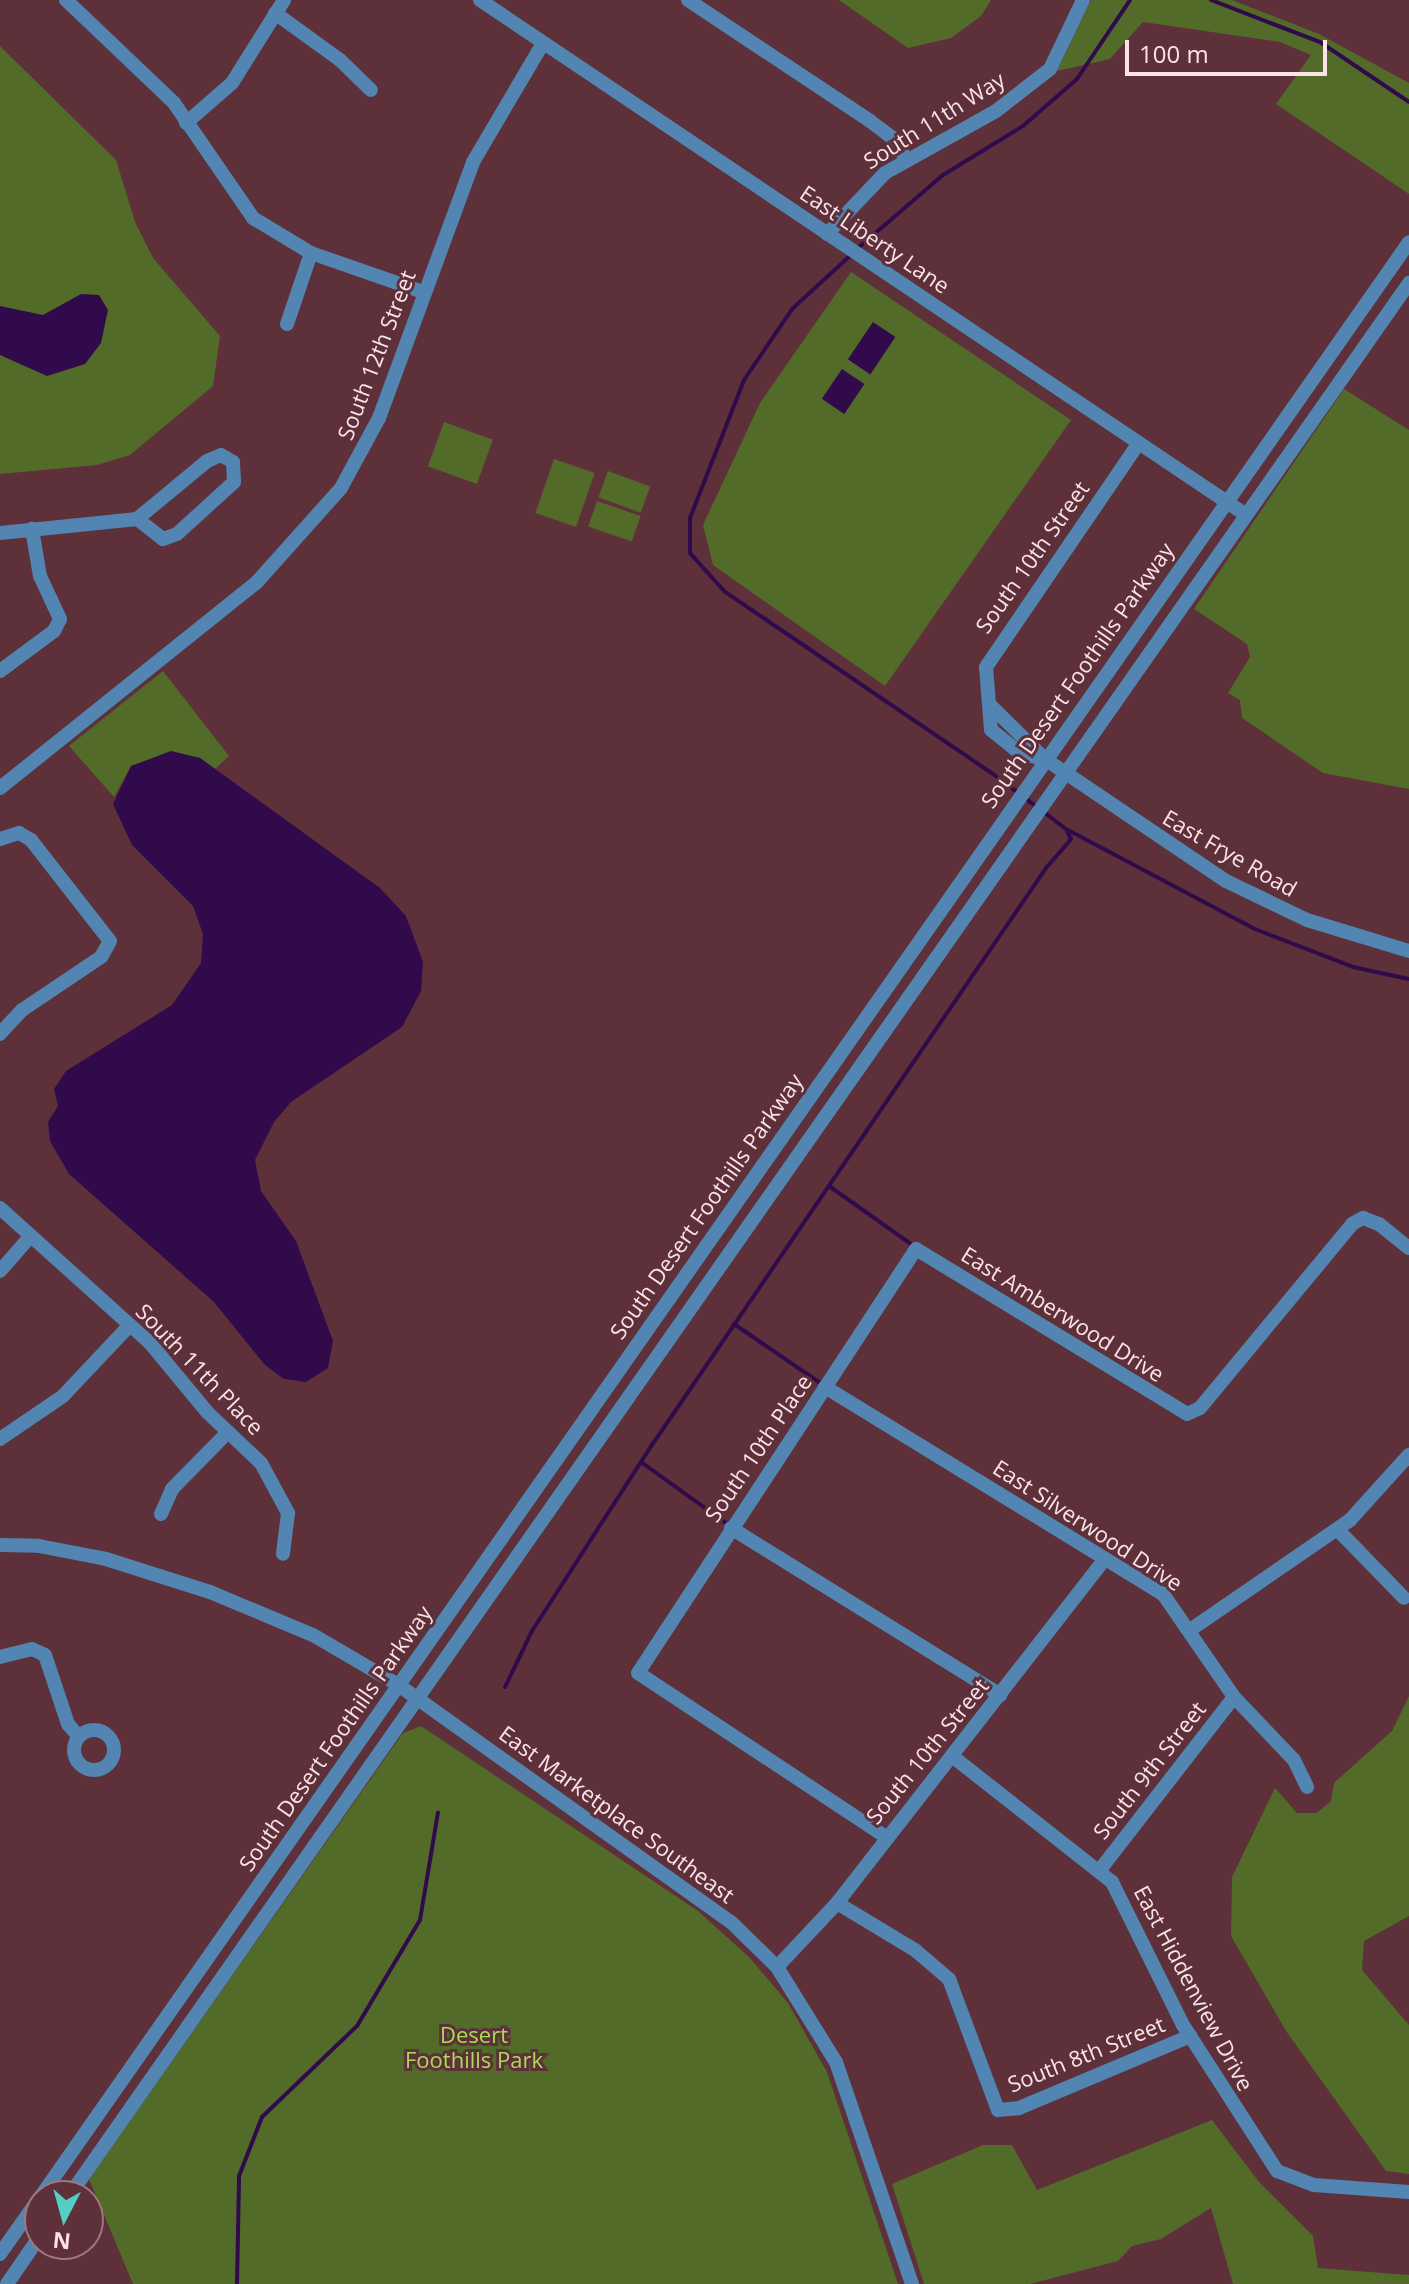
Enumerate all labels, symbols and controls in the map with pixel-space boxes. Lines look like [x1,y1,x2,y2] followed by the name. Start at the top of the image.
[1129,24,1331,74] scale bar
[1139,37,1209,70] text: 100 m
[858,66,1010,174] street label: South 11th Way
[795,179,955,299] street label: East Liberty Lane
[332,266,420,444] street label: South 12th Street
[970,476,1094,638] street label: South 10th Street
[975,537,1179,813] street label: South Desert Foothills Parkway
[1158,804,1302,902] street label: East Frye Road
[604,1068,808,1344] street label: South Desert Foothills Parkway
[957,1241,1169,1387] street label: East Amberwood Drive
[131,1298,269,1440] street label: South 11th Place
[699,1369,817,1527] street label: South 10th Place
[988,1454,1188,1596] street label: East Silverwood Drive
[233,1600,437,1876] street label: South Desert Foothills Parkway
[860,1673,994,1829] street label: South 10th Street
[1087,1696,1211,1844] street label: South 9th Street
[494,1720,740,1908] street label: East Marketplace Southeast
[1129,1881,1259,2095] street label: East Hiddenview Drive
[1004,2010,1168,2098] street label: South 8th Street
[405,2021,543,2072] park label: Desert Foothills Park
[24,2180,104,2260] north arrow
[51,2226,72,2258] text: N

